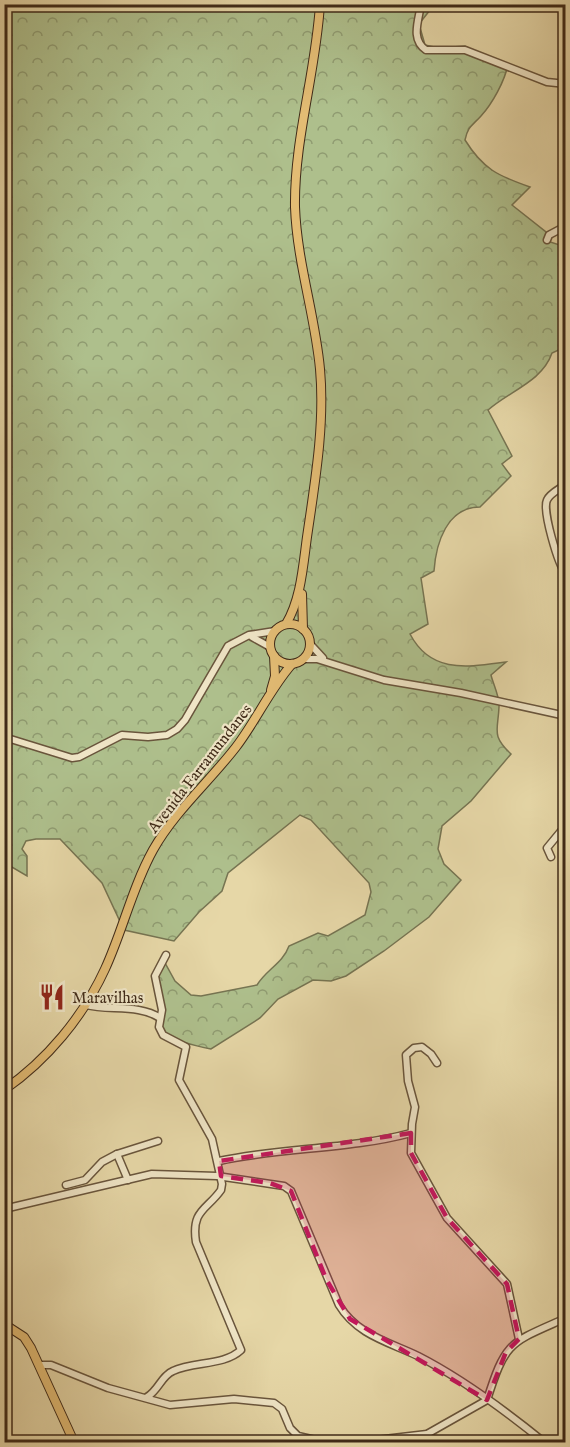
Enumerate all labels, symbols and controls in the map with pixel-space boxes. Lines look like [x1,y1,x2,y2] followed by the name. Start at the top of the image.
[143,701,257,838] street label: Avenida Farramundanes
[37,982,67,1012] restaurant icon: Maravilhas
[72,989,144,1009] place label: Maravilhas

